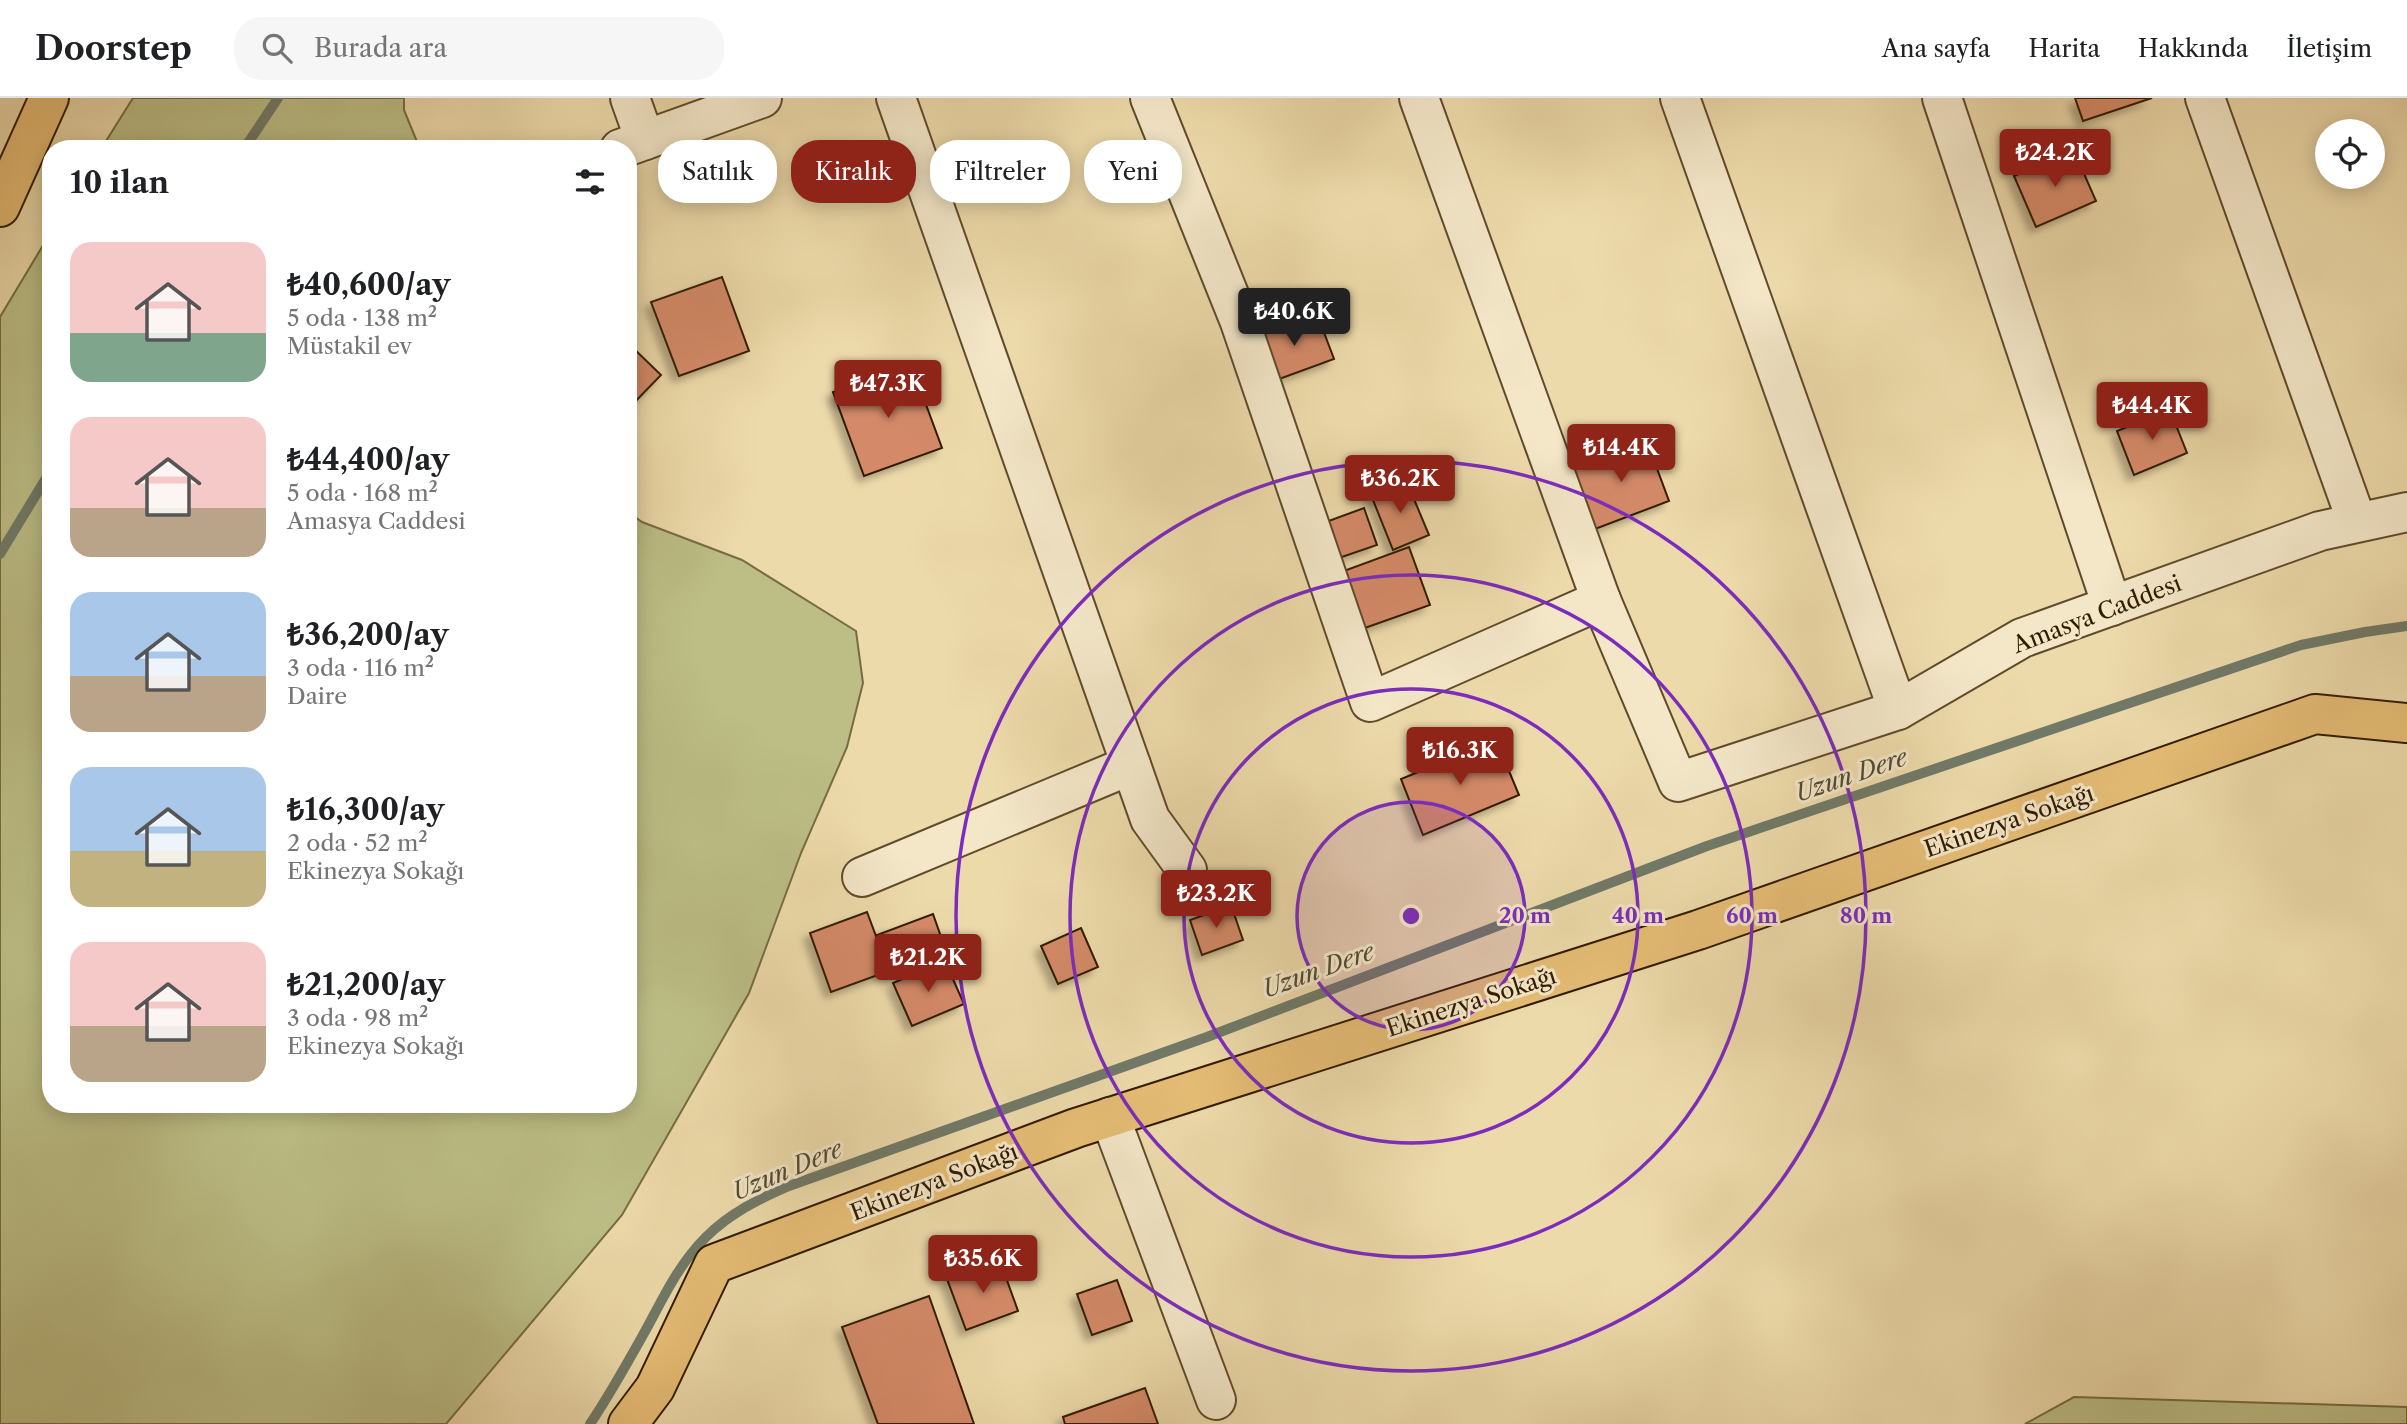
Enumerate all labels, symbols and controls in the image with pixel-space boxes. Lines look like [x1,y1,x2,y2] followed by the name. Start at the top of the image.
[234,17,724,80] search box
[35,28,192,69] text: Doorstep
[258,29,296,67] icon: search
[314,32,447,64] text: Burada ara
[1882,34,1991,63] text: Ana sayfa
[2029,34,2100,63] text: Harita
[2138,34,2248,63] text: Hakkında
[2286,34,2372,63] text: İletişim
[2315,119,2385,189] map controls
[2315,119,2385,189] button: locate
[1998,130,2112,189] pin: ₺24.2K
[2016,138,2094,166] text: ₺24.2K
[658,140,777,203] chip: Satılık
[791,140,916,203] chip: Kiralık
[930,140,1070,203] chip: Filtreler
[1084,140,1182,203] chip: Yeni
[571,163,609,201] icon: filters
[70,164,169,201] text: 10 ilan
[287,266,450,303] text: ₺40,600/ay
[126,270,210,354] icon: home
[1237,288,1351,348] pin: ₺40.6K
[1254,297,1334,325] text: ₺40.6K
[287,304,437,332] text: 5 oda · 138 m²
[287,332,412,360] text: Müstakil ev
[831,360,945,420] pin: ₺47.3K
[850,369,926,397] text: ₺47.3K
[2095,382,2209,442] pin: ₺44.4K
[2113,391,2191,419] text: ₺44.4K
[1564,424,1678,484] pin: ₺14.4K
[1583,433,1659,461] text: ₺14.4K
[287,441,449,478] text: ₺44,400/ay
[126,445,210,529] icon: home
[1343,456,1457,515] pin: ₺36.2K
[1361,464,1439,492] text: ₺36.2K
[287,479,438,507] text: 5 oda · 168 m²
[287,507,465,535] text: Amasya Caddesi
[2008,569,2185,659] street label: Amasya Caddesi
[287,616,449,653] text: ₺36,200/ay
[126,620,210,704] icon: home
[287,654,434,682] text: 3 oda · 116 m²
[287,682,347,710] text: Daire
[1403,728,1517,787] pin: ₺16.3K
[1423,736,1497,764] text: ₺16.3K
[1791,742,1912,808] water label: Uzun Dere
[1921,779,2097,863] street label: Ekinezya Sokağı
[287,791,444,828] text: ₺16,300/ay
[126,795,210,879] icon: home
[287,829,428,857] text: 2 oda · 52 m²
[287,857,464,885] text: Ekinezya Sokağı
[1159,870,1273,930] pin: ₺23.2K
[1177,879,1255,907] text: ₺23.2K
[1499,903,1551,928] text: 20 m
[1612,903,1664,928] text: 40 m
[1726,903,1778,928] text: 60 m
[1840,903,1892,928] text: 80 m
[1399,904,1423,928] centre of rings
[871,934,985,994] pin: ₺21.2K
[1258,936,1379,1004] water label: Uzun Dere
[890,943,966,971] text: ₺21.2K
[1382,961,1560,1043] street label: Ekinezya Sokağı
[287,966,445,1003] text: ₺21,200/ay
[126,970,210,1054] icon: home
[287,1004,429,1032] text: 3 oda · 98 m²
[287,1032,464,1060] text: Ekinezya Sokağı
[727,1133,848,1206] water label: Uzun Dere
[846,1137,1022,1227] street label: Ekinezya Sokağı
[926,1236,1040,1295] pin: ₺35.6K
[944,1244,1022,1272] text: ₺35.6K

